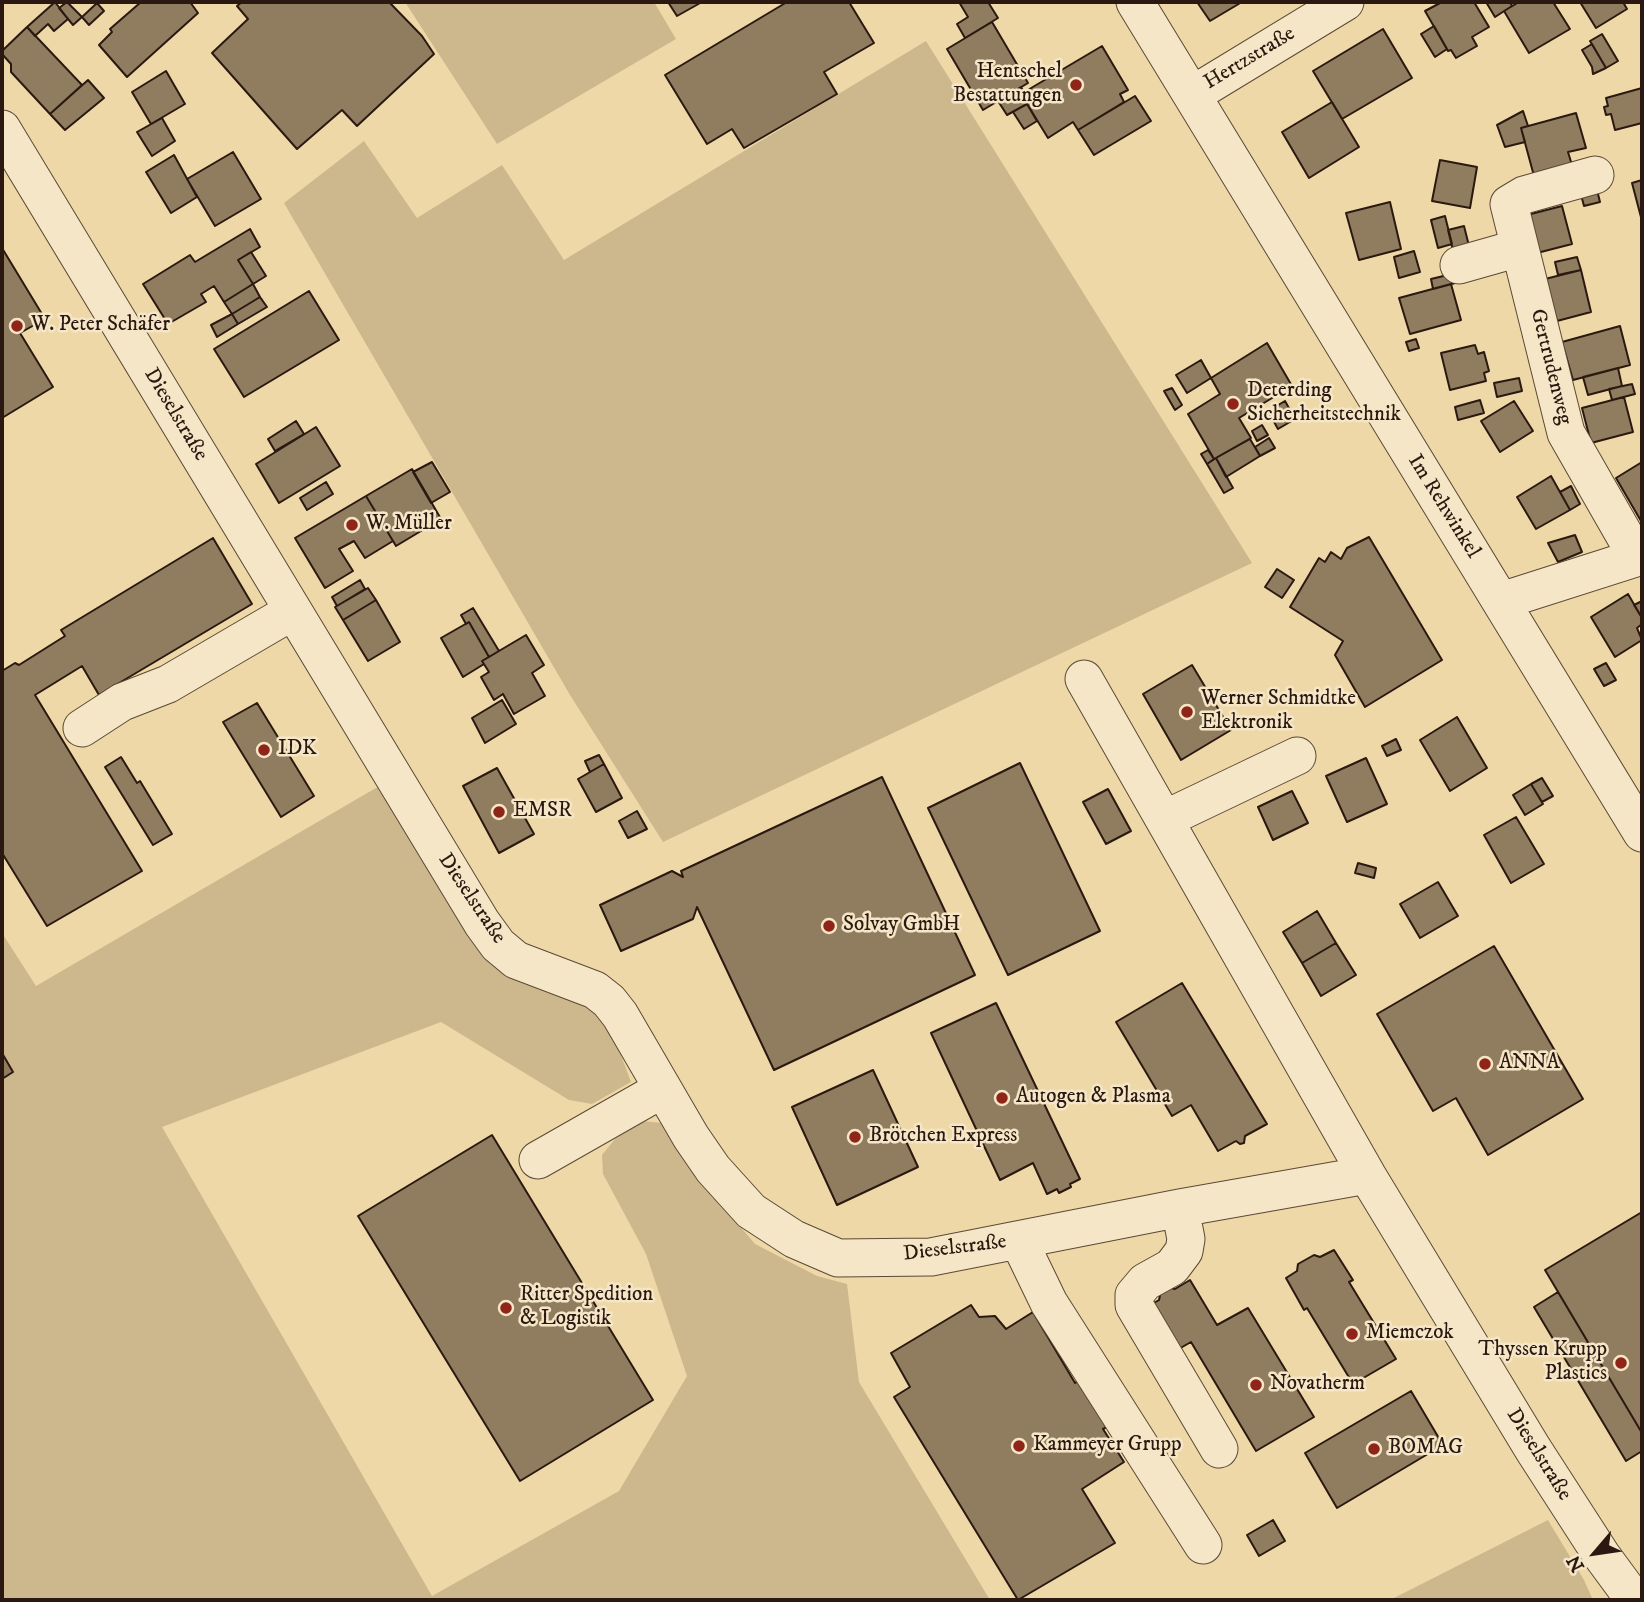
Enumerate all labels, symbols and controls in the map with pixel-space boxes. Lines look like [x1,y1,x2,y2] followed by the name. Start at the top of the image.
[1200,22,1300,96] street label: Hertzstraße
[953,60,1062,110] place label: Hentschel Bestattungen
[1068,77,1084,93] marker: Hentschel Bestattungen
[1523,307,1577,427] street label: Gertrudenweg
[31,313,170,339] place label: W. Peter Schäfer
[9,318,25,334] marker: W. Peter Schäfer
[138,364,212,466] street label: Dieselstraße
[1247,379,1401,429] place label: Deterding Sicherheitstechnik
[1225,396,1241,412] marker: Deterding Sicherheitstechnik
[1401,451,1485,563] street label: Im Rehwinkel
[366,512,452,538] place label: W. Müller
[344,517,360,533] marker: W. Müller
[1201,687,1356,737] place label: Werner Schmidtke Elektronik
[1179,704,1195,720] marker: Werner Schmidtke Elektronik
[278,737,317,763] place label: IDK
[256,742,272,758] marker: IDK
[513,799,572,825] place label: EMSR
[491,804,507,820] marker: EMSR
[432,849,510,949] street label: Dieselstraße
[843,913,960,939] place label: Solvay GmbH
[821,918,837,934] marker: Solvay GmbH
[1499,1051,1560,1077] place label: ANNA
[1477,1056,1493,1072] marker: ANNA
[1016,1085,1171,1111] place label: Autogen & Plasma
[994,1090,1010,1106] marker: Autogen & Plasma
[869,1124,1017,1150] place label: Brötchen Express
[847,1129,863,1145] marker: Brötchen Express
[902,1230,1008,1268] street label: Dieselstraße
[520,1283,653,1333] place label: Ritter Spedition & Logistik
[498,1300,514,1316] marker: Ritter Spedition & Logistik
[1366,1321,1454,1347] place label: Miemczok
[1344,1326,1360,1342] marker: Miemczok
[1478,1338,1607,1388] place label: Thyssen Krupp Plastics
[1613,1355,1629,1371] marker: Thyssen Krupp Plastics
[1270,1372,1365,1398] place label: Novatherm
[1248,1377,1264,1393] marker: Novatherm
[1500,1404,1576,1506] street label: Dieselstraße
[1033,1433,1182,1459] place label: Kammeyer Grupp
[1388,1436,1463,1462] place label: BOMAG
[1011,1438,1027,1454] marker: Kammeyer Grupp
[1366,1441,1382,1457] marker: BOMAG
[1560,1518,1630,1588] north arrow
[1562,1551,1590,1576] text: N

